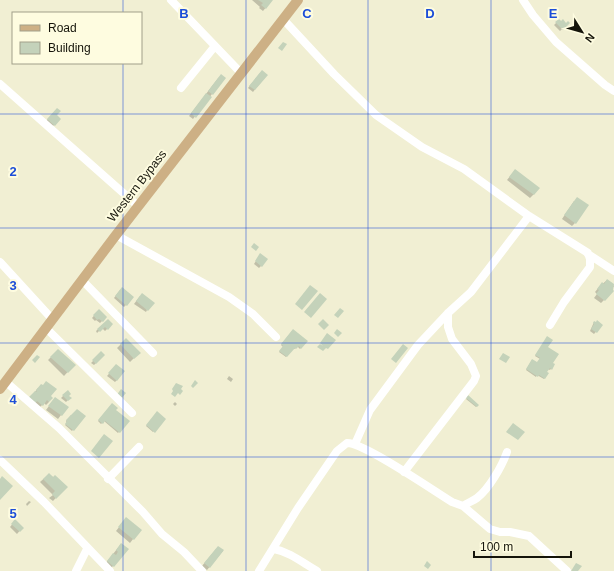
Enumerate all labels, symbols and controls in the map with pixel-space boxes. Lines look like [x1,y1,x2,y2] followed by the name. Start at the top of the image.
[179,6,189,21] text: B
[302,6,312,21] text: C
[425,6,435,21] text: D
[549,6,558,21] text: E
[12,12,142,64] legend
[562,12,602,52] north arrow
[48,21,77,35] text: Road
[583,31,597,45] text: N
[48,41,91,55] text: Building
[105,147,169,225] street label: Western Bypass
[9,164,17,179] text: 2
[9,278,17,293] text: 3
[9,392,17,407] text: 4
[9,506,17,521] text: 5
[474,533,571,559] scale bar
[480,540,513,554] text: 100 m

